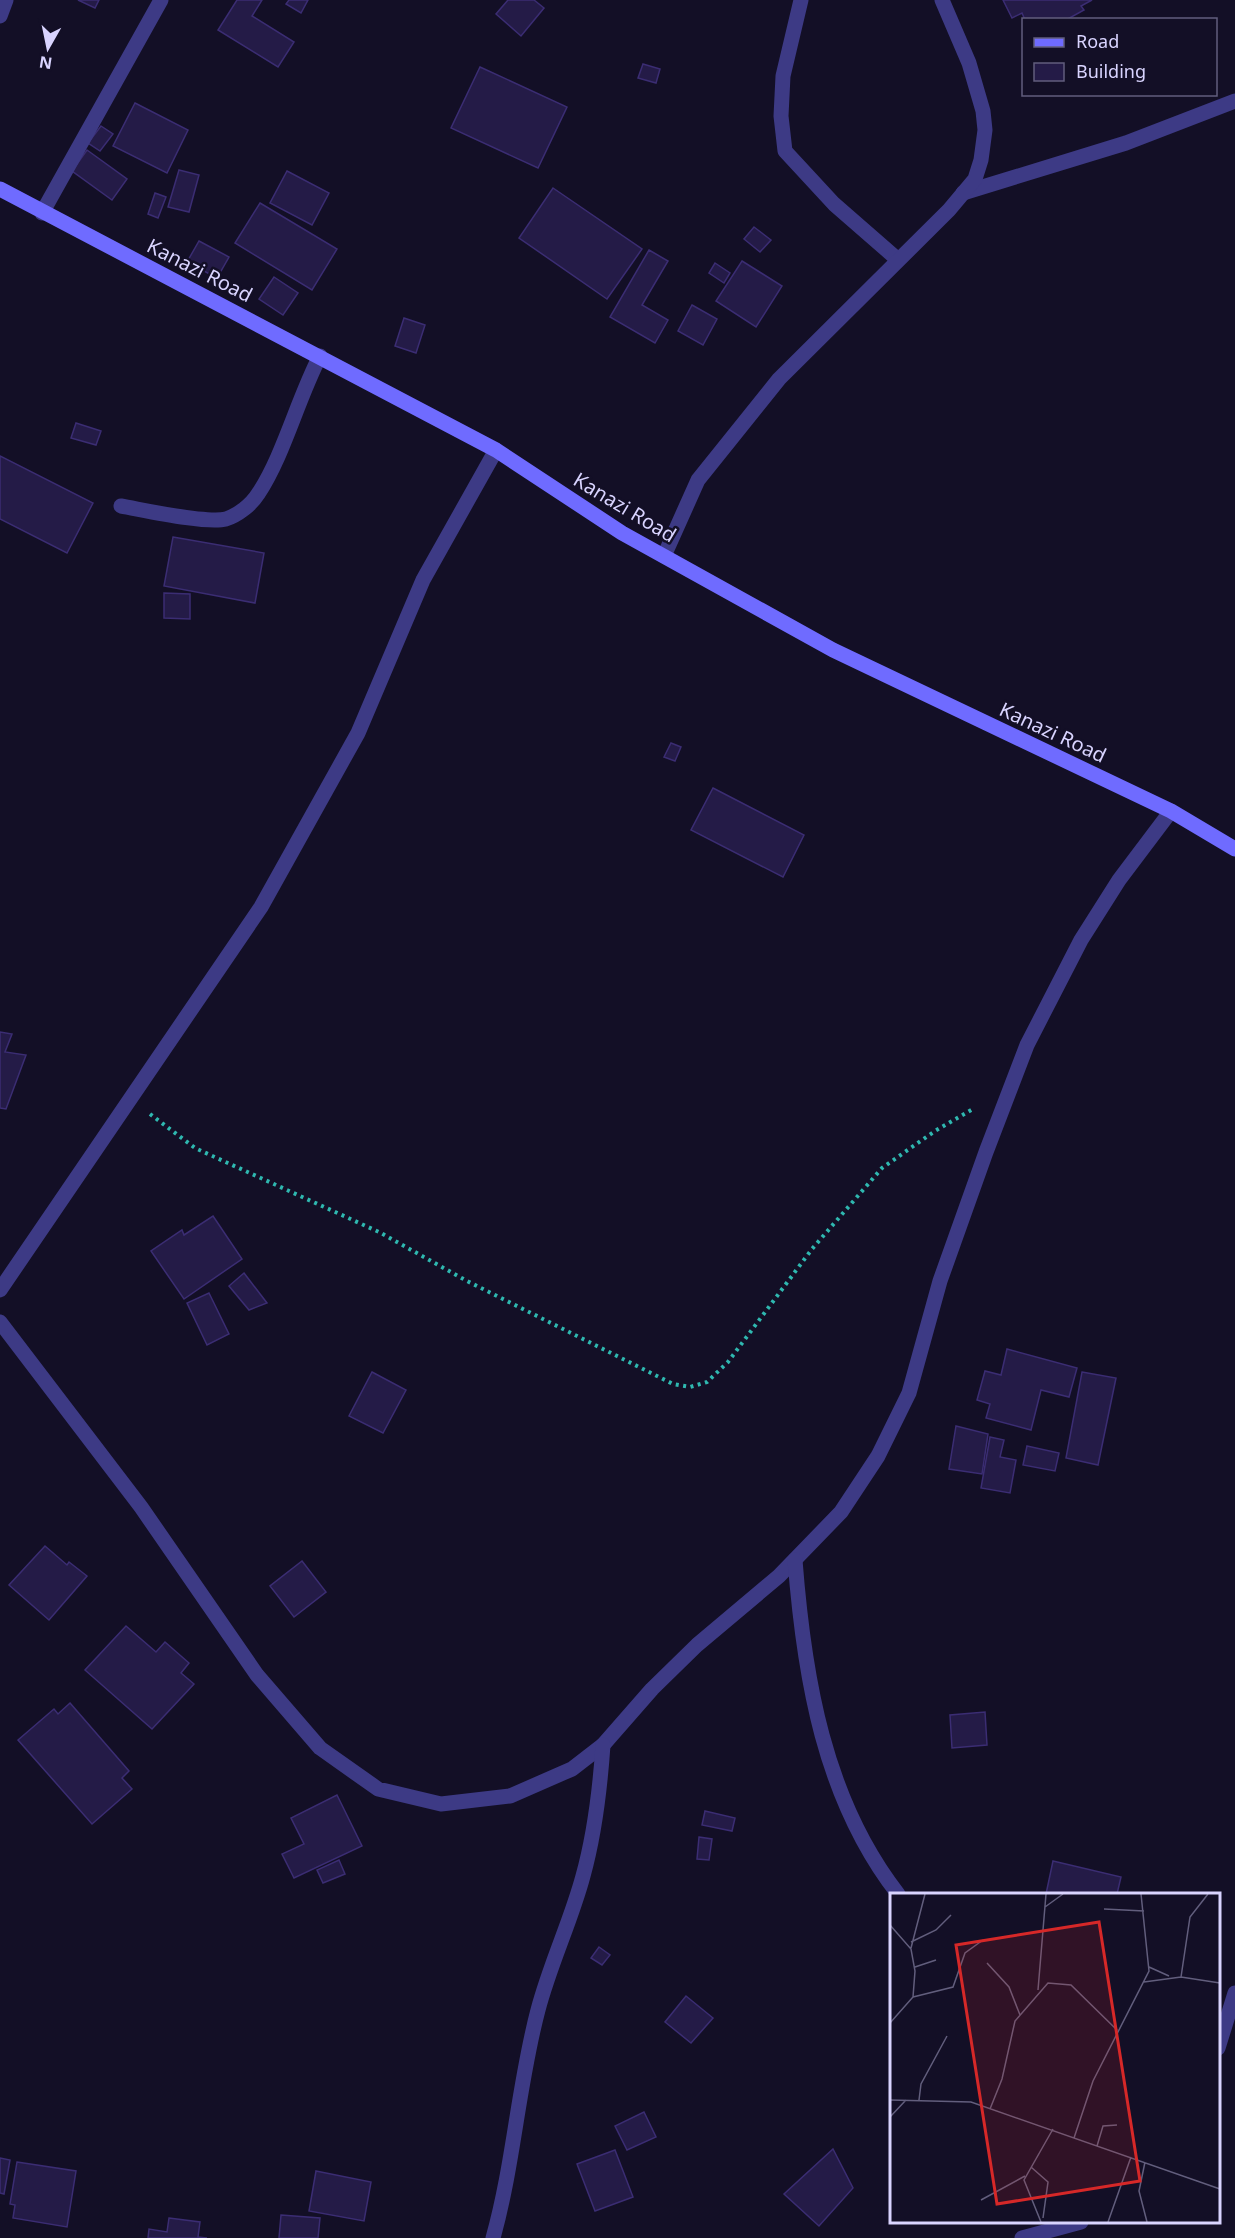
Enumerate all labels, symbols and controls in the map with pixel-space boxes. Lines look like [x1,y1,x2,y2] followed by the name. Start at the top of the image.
[18,18,78,78] north arrow
[1022,18,1217,96] legend
[1076,29,1119,53] text: Road
[38,51,54,75] text: N
[1076,59,1146,83] text: Building
[143,232,257,308] street label: Kanazi Road
[569,466,681,548] street label: Kanazi Road
[995,695,1111,769] street label: Kanazi Road
[890,1893,1220,2223] inset map

